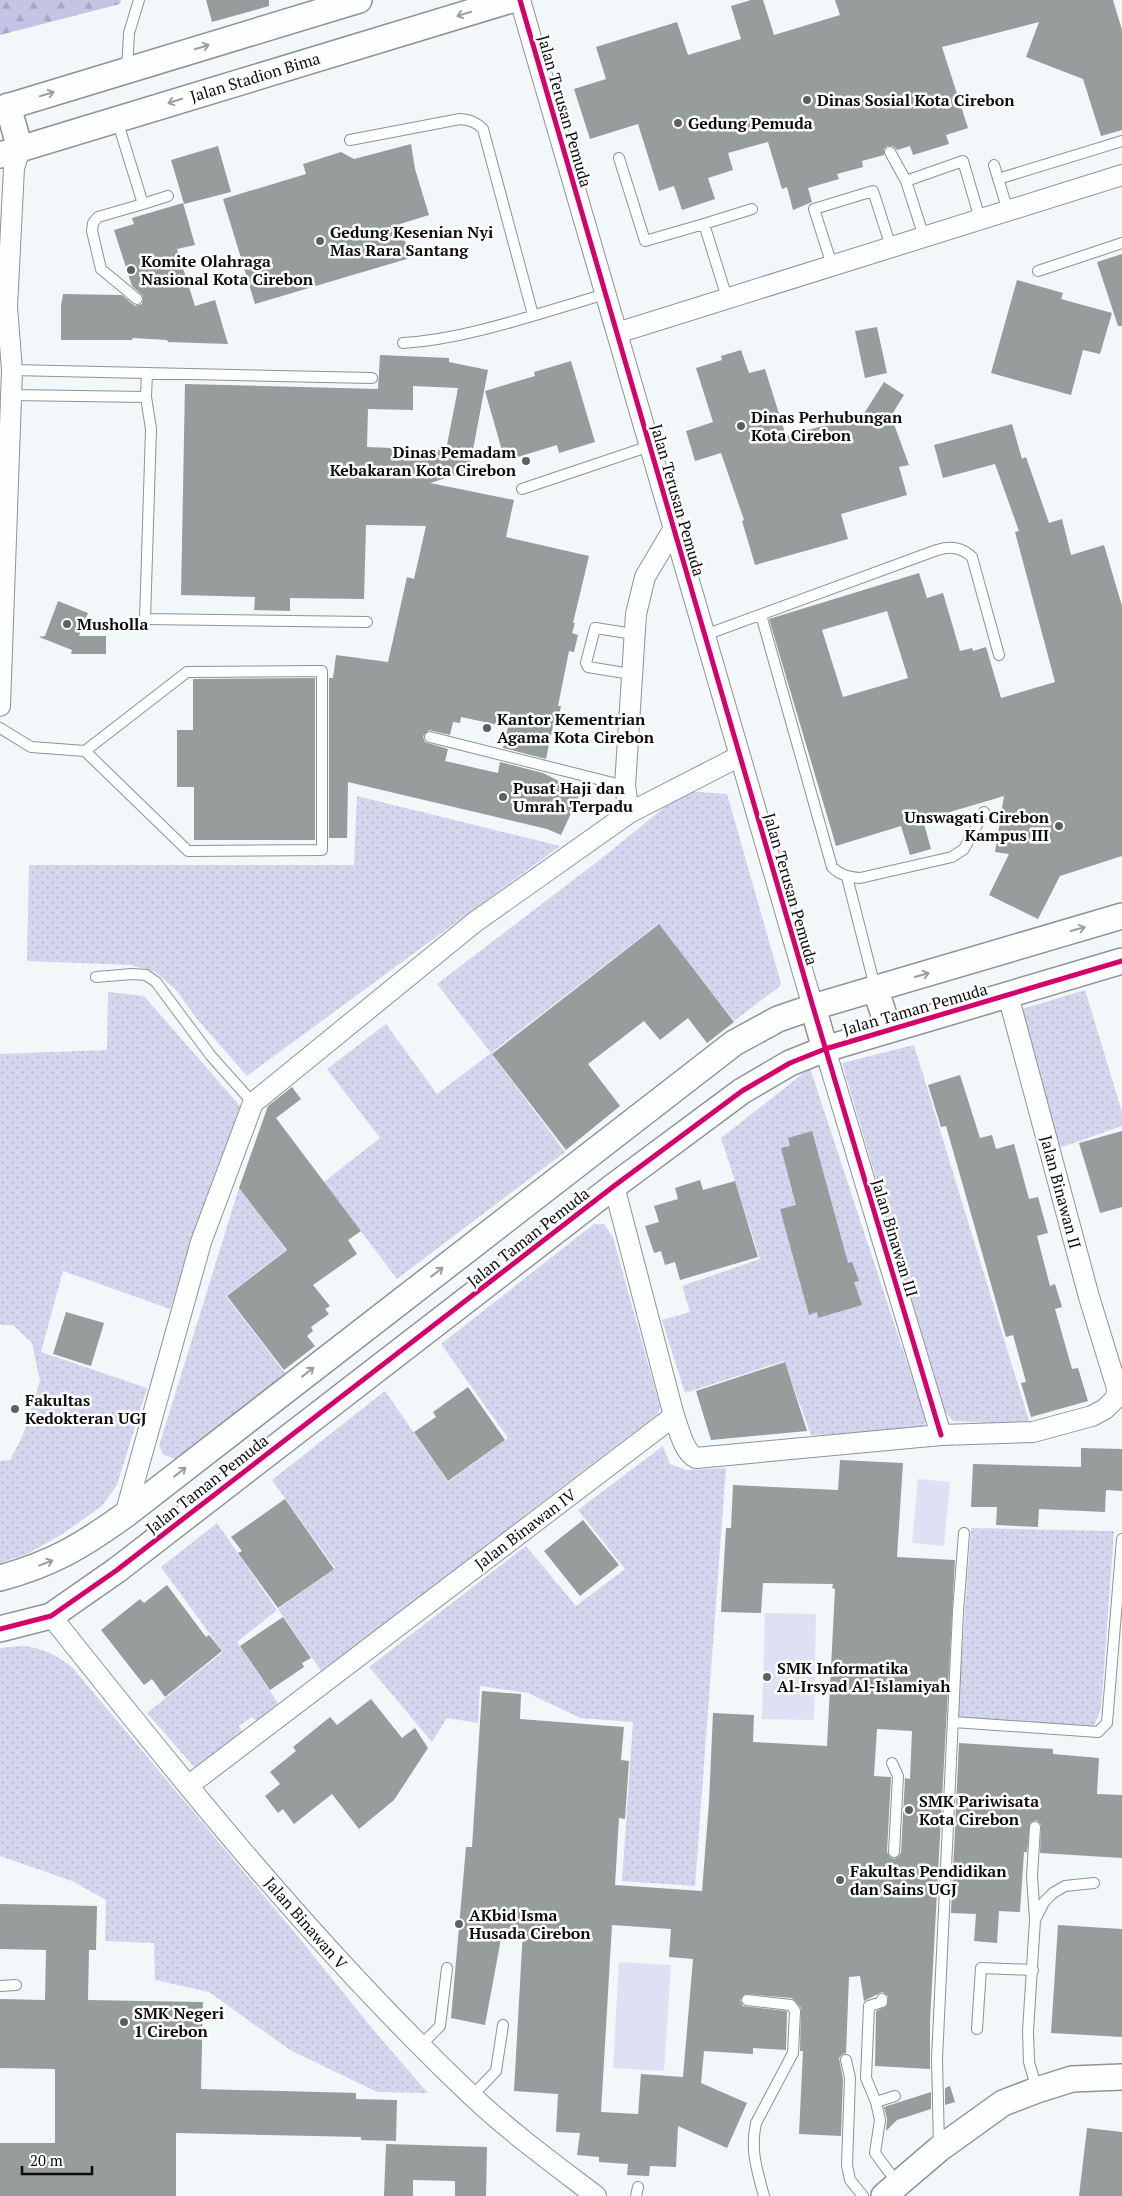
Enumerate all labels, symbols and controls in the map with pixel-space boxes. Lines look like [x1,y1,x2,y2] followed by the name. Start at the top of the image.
[457,10,473,20] one-way arrow
[533,32,597,190] street label: Jalan Terusan Pemuda
[194,42,210,52] one-way arrow
[187,47,323,107] street label: Jalan Stadion Bima
[38,89,54,99] one-way arrow
[817,89,1015,111] place label: Dinas Sosial Kota Cirebon
[801,94,813,106] marker: Dinas Sosial Kota Cirebon
[167,97,183,107] one-way arrow
[688,112,813,134] place label: Gedung Pemuda
[672,117,684,129] marker: Gedung Pemuda
[330,221,493,261] place label: Gedung Kesenian Nyi Mas Rara Santang
[314,235,326,247] marker: Gedung Kesenian Nyi Mas Rara Santang
[141,250,314,290] place label: Komite Olahraga Nasional Kota Cirebon
[125,264,137,276] marker: Komite Olahraga Nasional Kota Cirebon
[751,406,903,446] place label: Dinas Perhubungan Kota Cirebon
[735,420,747,432] marker: Dinas Perhubungan Kota Cirebon
[646,421,710,579] street label: Jalan Terusan Pemuda
[330,441,517,481] place label: Dinas Pemadam Kebakaran Kota Cirebon
[520,455,532,467] marker: Dinas Pemadam Kebakaran Kota Cirebon
[77,613,148,635] place label: Musholla
[61,618,73,630] marker: Musholla
[497,708,655,748] place label: Kantor Kementrian Agama Kota Cirebon
[481,722,493,734] marker: Kantor Kementrian Agama Kota Cirebon
[513,777,633,817] place label: Pusat Haji dan Umrah Terpadu
[497,791,509,803] marker: Pusat Haji dan Umrah Terpadu
[904,806,1050,846] place label: Unswagati Cirebon Kampus III
[759,810,823,968] street label: Jalan Terusan Pemuda
[1053,820,1065,832] marker: Unswagati Cirebon Kampus III
[1069,923,1085,933] one-way arrow
[913,969,929,979] one-way arrow
[840,978,990,1040] street label: Jalan Taman Pemuda
[1035,1133,1087,1251] street label: Jalan Binawan II
[867,1176,923,1300] street label: Jalan Binawan III
[462,1182,594,1292] street label: Jalan Taman Pemuda
[430,1267,443,1278] one-way arrow
[301,1367,315,1377] one-way arrow
[25,1389,147,1429] place label: Fakultas Kedokteran UGJ
[9,1403,21,1415] marker: Fakultas Kedokteran UGJ
[141,1429,273,1539] street label: Jalan Taman Pemuda
[173,1466,186,1477] one-way arrow
[470,1484,580,1574] street label: Jalan Binawan IV
[38,1558,53,1567] one-way arrow
[777,1657,951,1697] place label: SMK Informatika Al-Irsyad Al-Islamiyah
[761,1671,773,1683] marker: SMK Informatika Al-Irsyad Al-Islamiyah
[919,1790,1039,1830] place label: SMK Pariwisata Kota Cirebon
[903,1804,915,1816] marker: SMK Pariwisata Kota Cirebon
[850,1860,1007,1900] place label: Fakultas Pendidikan dan Sains UGJ
[260,1872,352,1974] street label: Jalan Binawan V
[834,1874,846,1886] marker: Fakultas Pendidikan dan Sains UGJ
[469,1904,591,1944] place label: AKbid Isma Husada Cirebon
[453,1918,465,1930] marker: AKbid Isma Husada Cirebon
[134,2002,224,2042] place label: SMK Negeri 1 Cirebon
[118,2016,130,2028] marker: SMK Negeri 1 Cirebon
[22,2144,92,2176] scale bar
[30,2150,63,2170] text: 20 m

